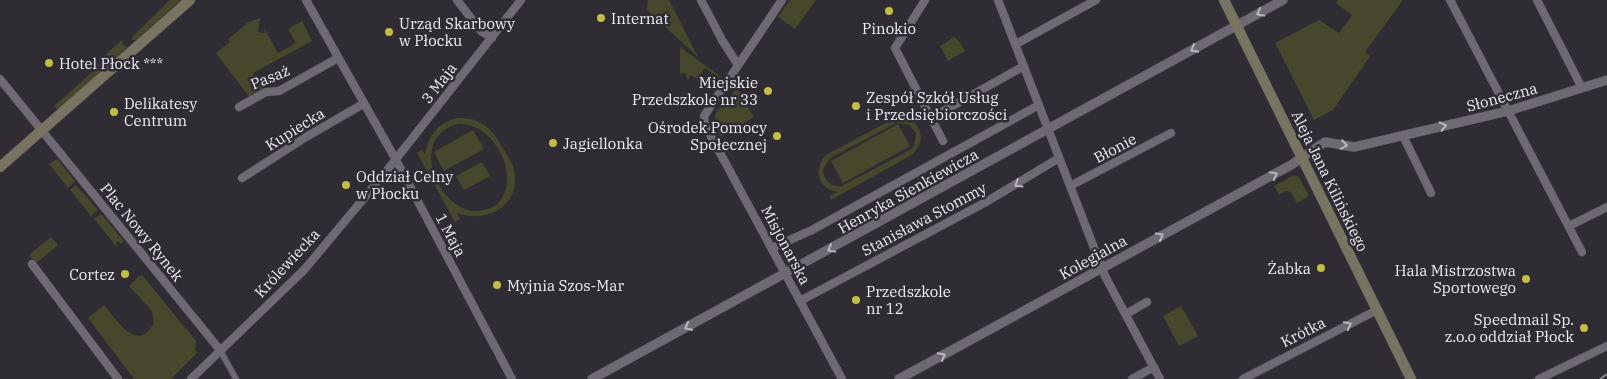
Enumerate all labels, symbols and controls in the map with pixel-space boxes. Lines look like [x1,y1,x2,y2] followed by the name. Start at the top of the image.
[883,5,895,17] marker: Pinokio
[1256,7,1265,17] one-way arrow
[611,9,669,28] place label: Internat
[595,12,607,24] marker: Internat
[399,14,515,50] place label: Urząd Skarbowy w Płocku
[862,19,916,38] place label: Pinokio
[383,26,395,38] marker: Urząd Skarbowy w Płocku
[1190,43,1199,53] one-way arrow
[59,54,163,73] place label: Hotel Płock ***
[43,57,55,69] marker: Hotel Płock ***
[417,59,461,107] street label: 3 Maja
[248,61,292,93] street label: Pasaż
[632,73,758,109] place label: Miejskie Przedszkole nr 33
[1464,78,1540,116] street label: Słoneczna
[762,85,774,97] marker: Miejskie Przedszkole nr 33
[866,88,1007,124] place label: Zespół Szkół Usług i Przedsiębiorczości
[124,94,197,130] place label: Delikatesy Centrum
[850,100,862,112] marker: Zespół Szkół Usług i Przedsiębiorczości
[262,103,328,155] street label: Kupiecka
[108,106,120,118] marker: Delikatesy Centrum
[1288,107,1372,255] street label: Aleja Jana Kilińskiego
[648,118,767,154] place label: Ośrodek Pomocy Społecznej
[1438,121,1447,132] one-way arrow
[1090,129,1140,167] street label: Błonie
[771,130,783,142] marker: Ośrodek Pomocy Społecznej
[563,134,643,153] place label: Jagiellonka
[547,137,559,149] marker: Jagiellonka
[1340,140,1349,150] one-way arrow
[834,144,982,238] street label: Henryka Sienkiewicza
[356,167,453,203] place label: Oddział Celny w Płocku
[1268,171,1277,181] one-way arrow
[1014,177,1023,187] one-way arrow
[858,178,990,260] street label: Stanisława Stommy
[97,179,188,285] street label: Plac Nowy Rynek
[340,179,352,191] marker: Oddział Celny w Płocku
[757,202,815,288] street label: Misjonarska
[432,210,470,260] street label: 1 Maja
[250,225,324,301] street label: Królewiecka
[1056,231,1130,283] street label: Kolegialna
[1155,232,1164,242] one-way arrow
[827,243,836,253] one-way arrow
[1267,259,1311,278] place label: Żabka
[1395,261,1516,297] place label: Hala Mistrzostwa Sportowego
[1315,262,1327,274] marker: Żabka
[69,265,115,284] place label: Cortez
[119,268,131,280] marker: Cortez
[1520,273,1532,285] marker: Hala Mistrzostwa Sportowego
[507,276,625,295] place label: Myjnia Szos-Mar
[491,279,503,291] marker: Myjnia Szos-Mar
[866,282,951,318] place label: Przedszkole nr 12
[850,294,862,306] marker: Przedszkole nr 12
[1445,310,1574,346] place label: Speedmail Sp. z.o.o oddział Płock
[1277,313,1329,351] street label: Krótka
[685,321,694,331] one-way arrow
[1343,321,1352,331] one-way arrow
[1578,322,1590,334] marker: Speedmail Sp. z.o.o oddział Płock
[936,352,945,362] one-way arrow

